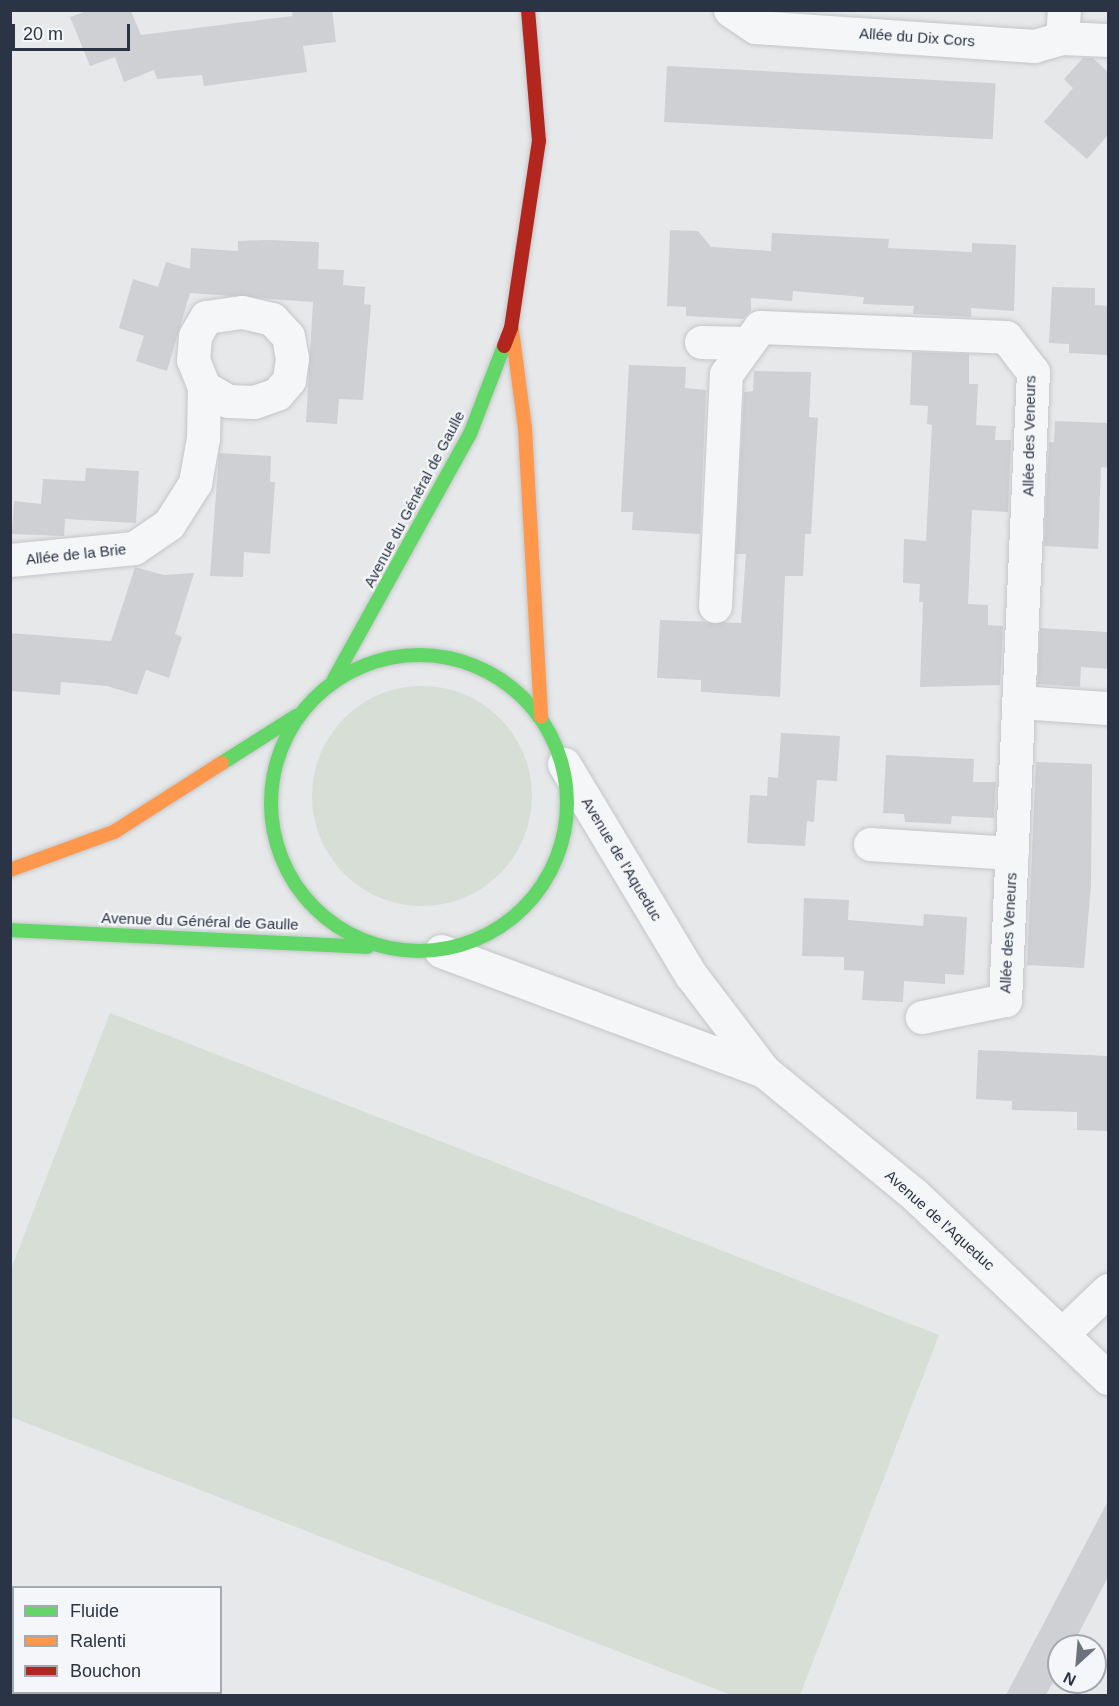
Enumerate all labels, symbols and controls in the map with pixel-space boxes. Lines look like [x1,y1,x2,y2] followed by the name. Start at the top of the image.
[15,12,134,50] scale bar
[23,24,63,44] text: 20 m
[859,24,975,50] street label: Allée du Dix Cors
[1019,375,1039,497] street label: Allée des Veneurs
[360,408,468,590] street label: Avenue du Général de Gaulle
[25,540,127,568] street label: Allée de la Brie
[578,794,666,924] street label: Avenue de l'Aqueduc
[996,872,1020,994] street label: Allée des Veneurs
[101,909,299,933] street label: Avenue du Général de Gaulle
[882,1166,998,1274] street label: Avenue de l'Aqueduc
[12,1586,222,1694] legend
[70,1601,119,1621] text: Fluide
[70,1631,126,1651] text: Ralenti
[1047,1634,1107,1694] north arrow
[70,1661,141,1681] text: Bouchon
[1061,1669,1079,1689] text: N

